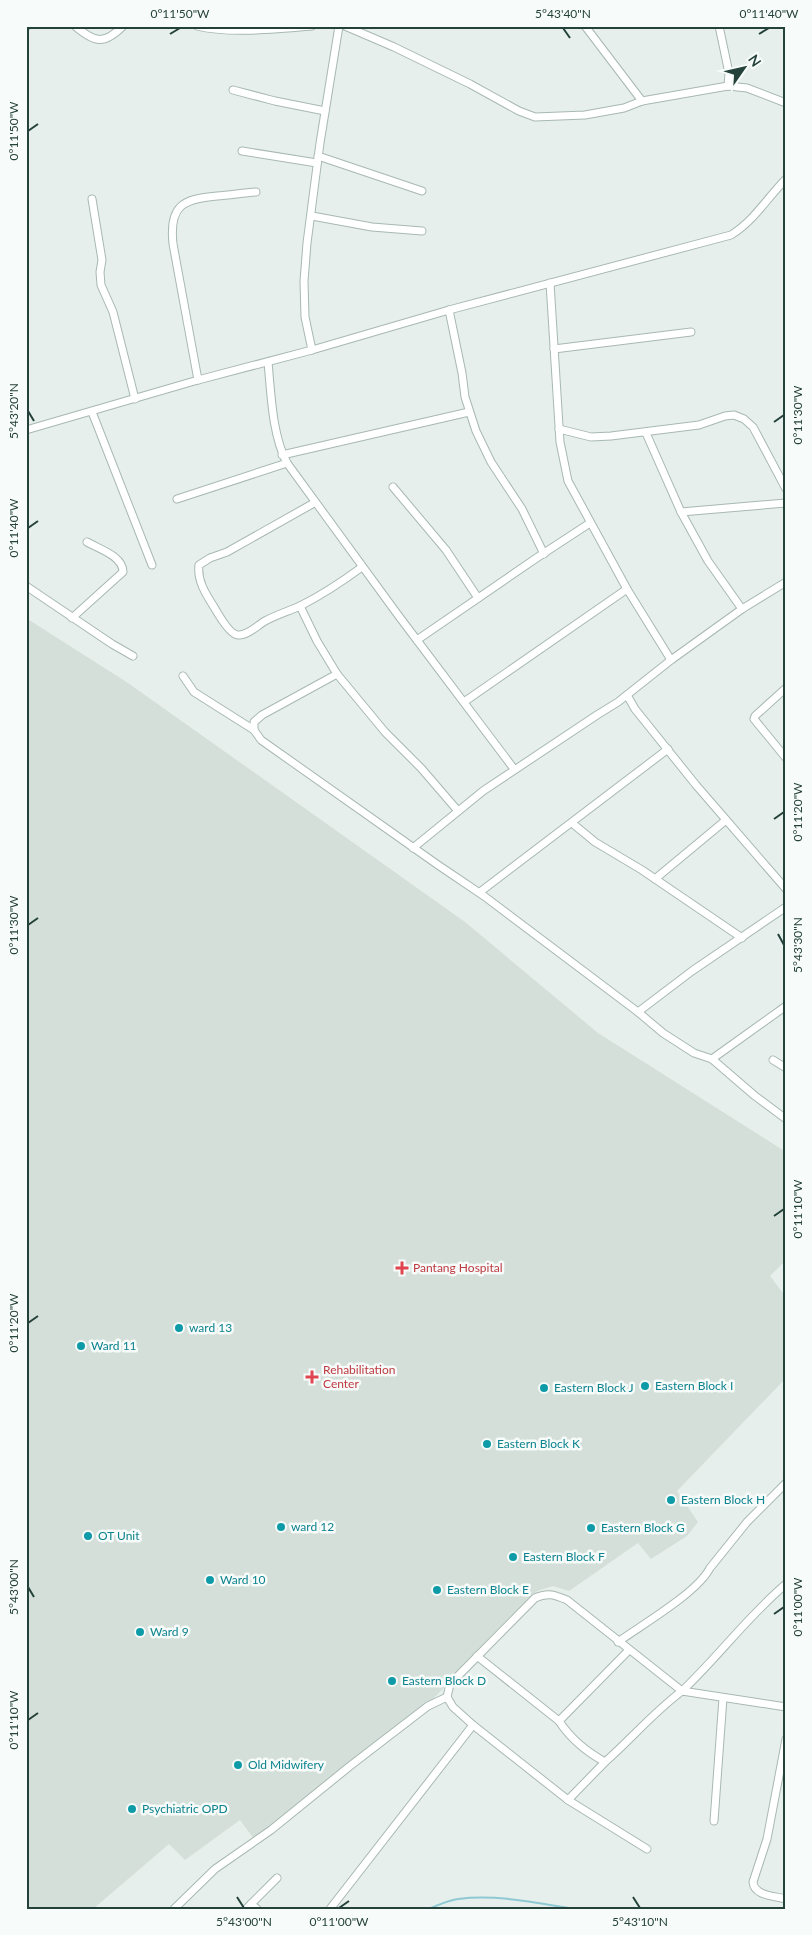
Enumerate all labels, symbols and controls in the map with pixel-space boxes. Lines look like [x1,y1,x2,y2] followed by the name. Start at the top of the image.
[150,6,210,21] text: 0°11'50"W
[535,6,591,21] text: 5°43'40"N
[739,6,799,21] text: 0°11'40"W
[720,42,770,92] north arrow
[745,51,765,70] text: N
[6,101,21,161] text: 0°11'50"W
[6,383,21,439] text: 5°43'20"N
[790,385,805,445] text: 0°11'30"W
[6,498,21,558] text: 0°11'40"W
[790,782,805,842] text: 0°11'20"W
[6,895,21,955] text: 0°11'30"W
[790,917,805,973] text: 5°43'30"N
[790,1179,805,1239] text: 0°11'10"W
[413,1260,503,1275] place label: Pantang Hospital
[395,1261,409,1275] marker: Pantang Hospital
[6,1293,21,1353] text: 0°11'20"W
[189,1320,232,1335] place label: ward 13
[173,1322,185,1334] marker: ward 13
[91,1338,137,1353] place label: Ward 11
[75,1340,87,1352] marker: Ward 11
[323,1362,396,1391] place label: Rehabilitation Center
[305,1370,319,1384] marker: Rehabilitation Center
[655,1378,733,1393] place label: Eastern Block I
[554,1380,634,1395] place label: Eastern Block J
[639,1380,651,1392] marker: Eastern Block I
[538,1382,550,1394] marker: Eastern Block J
[497,1436,580,1451] place label: Eastern Block K
[481,1438,493,1450] marker: Eastern Block K
[681,1492,765,1507] place label: Eastern Block H
[665,1494,677,1506] marker: Eastern Block H
[291,1519,334,1534] place label: ward 12
[601,1520,685,1535] place label: Eastern Block G
[275,1521,287,1533] marker: ward 12
[585,1522,597,1534] marker: Eastern Block G
[98,1528,140,1543] place label: OT Unit
[82,1530,94,1542] marker: OT Unit
[523,1549,605,1564] place label: Eastern Block F
[507,1551,519,1563] marker: Eastern Block F
[6,1559,21,1615] text: 5°43'00"N
[220,1572,266,1587] place label: Ward 10
[204,1574,216,1586] marker: Ward 10
[790,1577,805,1637] text: 0°11'00"W
[447,1582,529,1597] place label: Eastern Block E
[431,1584,443,1596] marker: Eastern Block E
[150,1624,189,1639] place label: Ward 9
[134,1626,146,1638] marker: Ward 9
[402,1673,486,1688] place label: Eastern Block D
[386,1675,398,1687] marker: Eastern Block D
[6,1690,21,1750] text: 0°11'10"W
[248,1757,325,1772] place label: Old Midwifery
[232,1759,244,1771] marker: Old Midwifery
[142,1801,228,1816] place label: Psychiatric OPD
[126,1803,138,1815] marker: Psychiatric OPD
[216,1914,272,1929] text: 5°43'00"N
[309,1914,369,1929] text: 0°11'00"W
[612,1914,668,1929] text: 5°43'10"N

